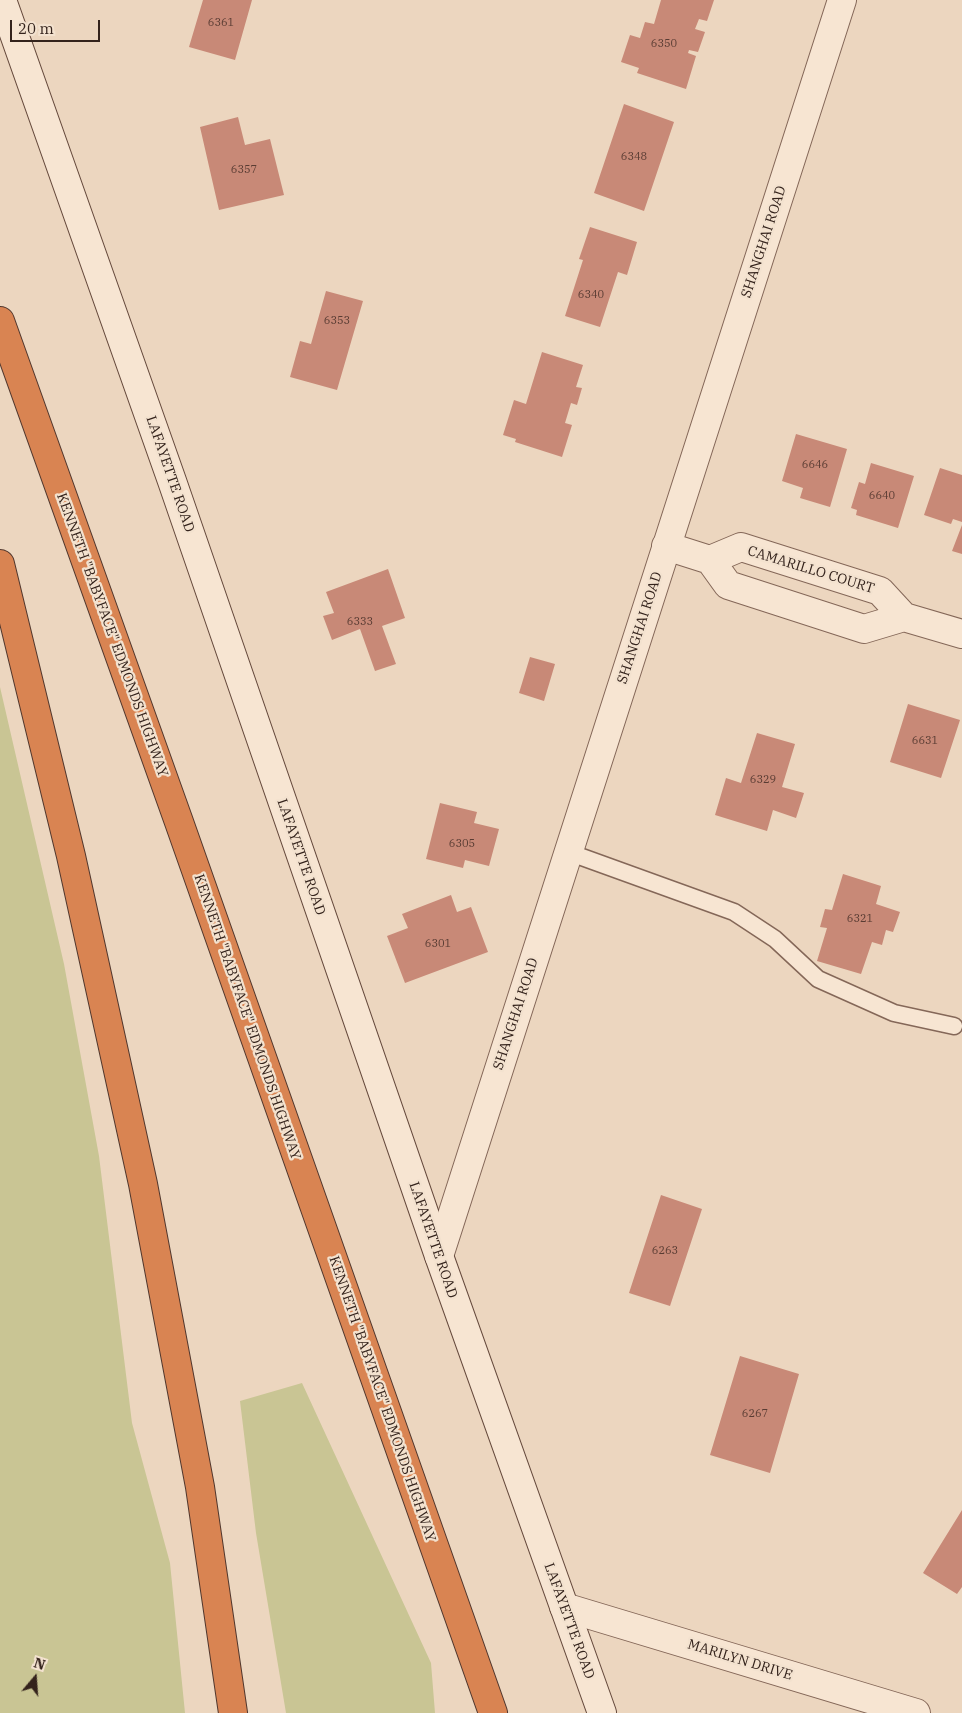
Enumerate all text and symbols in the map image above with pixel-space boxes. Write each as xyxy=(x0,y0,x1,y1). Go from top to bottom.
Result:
scale bar xyxy=(12,10,102,42)
house number: 6361 xyxy=(208,16,234,30)
text: 20 m xyxy=(18,19,54,38)
house number: 6350 xyxy=(651,37,677,51)
house number: 6348 xyxy=(621,150,647,164)
house number: 6357 xyxy=(231,163,257,177)
street label: SHANGHAI ROAD xyxy=(738,184,790,300)
house number: 6340 xyxy=(578,288,604,302)
house number: 6353 xyxy=(324,314,350,328)
street label: LAFAYETTE ROAD xyxy=(142,414,198,534)
house number: 6646 xyxy=(802,458,828,472)
house number: 6640 xyxy=(869,489,895,503)
street label: KENNETH "BABYFACE" EDMONDS HIGHWAY xyxy=(53,491,171,779)
street label: CAMARILLO COURT xyxy=(746,543,876,597)
street label: SHANGHAI ROAD xyxy=(614,570,666,686)
house number: 6333 xyxy=(347,615,373,629)
house number: 6631 xyxy=(912,734,938,748)
house number: 6329 xyxy=(750,773,776,787)
street label: LAFAYETTE ROAD xyxy=(273,797,329,917)
house number: 6305 xyxy=(449,837,475,851)
street label: KENNETH "BABYFACE" EDMONDS HIGHWAY xyxy=(190,872,304,1162)
house number: 6321 xyxy=(847,912,873,926)
house number: 6301 xyxy=(425,937,451,951)
street label: SHANGHAI ROAD xyxy=(490,956,542,1072)
street label: LAFAYETTE ROAD xyxy=(405,1180,461,1300)
house number: 6263 xyxy=(652,1244,678,1258)
street label: KENNETH "BABYFACE" EDMONDS HIGHWAY xyxy=(325,1254,439,1544)
house number: 6267 xyxy=(742,1407,768,1421)
street label: LAFAYETTE ROAD xyxy=(540,1561,598,1681)
street label: MARILYN DRIVE xyxy=(686,1636,794,1684)
north arrow xyxy=(10,1653,60,1703)
text: N xyxy=(32,1653,48,1674)

